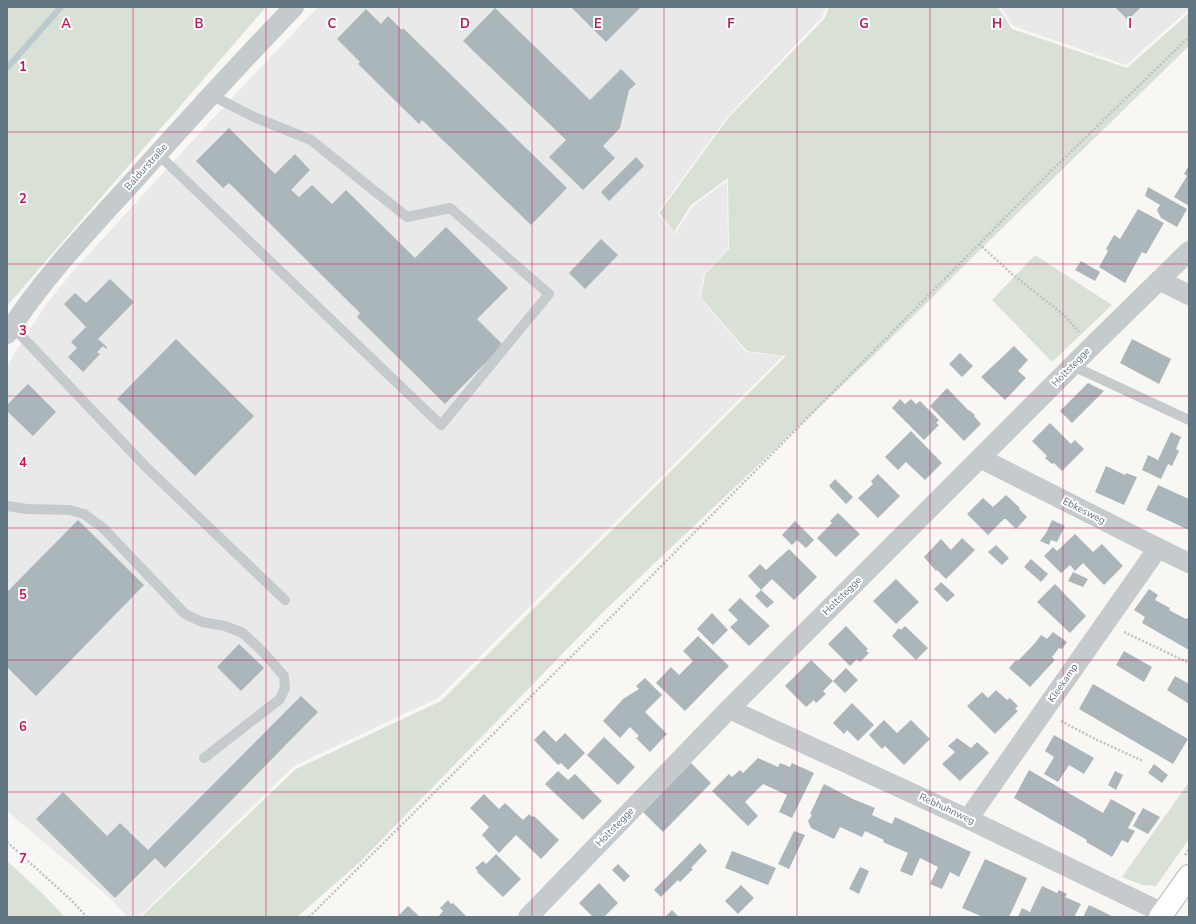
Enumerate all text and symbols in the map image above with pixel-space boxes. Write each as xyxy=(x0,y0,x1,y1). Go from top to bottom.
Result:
text: A xyxy=(61,15,71,33)
text: B xyxy=(195,15,204,33)
text: C xyxy=(328,15,337,33)
text: D xyxy=(460,15,470,33)
text: E xyxy=(594,15,602,33)
text: F xyxy=(727,15,735,33)
text: G xyxy=(859,15,869,33)
text: H xyxy=(992,15,1002,33)
text: I xyxy=(1128,15,1132,33)
text: 1 xyxy=(19,58,27,76)
street label: Baldurstraße xyxy=(121,141,171,193)
text: 2 xyxy=(19,190,27,208)
text: 3 xyxy=(19,322,27,340)
street label: Holtstegge xyxy=(1049,344,1093,390)
text: 4 xyxy=(19,454,27,472)
street label: Ebkesweg xyxy=(1060,494,1108,528)
street label: Holtstegge xyxy=(819,573,865,619)
text: 5 xyxy=(19,586,27,604)
street label: Kleekamp xyxy=(1045,661,1082,705)
text: 6 xyxy=(19,718,27,736)
street label: Rebhuhnweg xyxy=(917,790,977,828)
street label: Holtstegge xyxy=(593,804,637,850)
text: 7 xyxy=(19,850,27,868)

